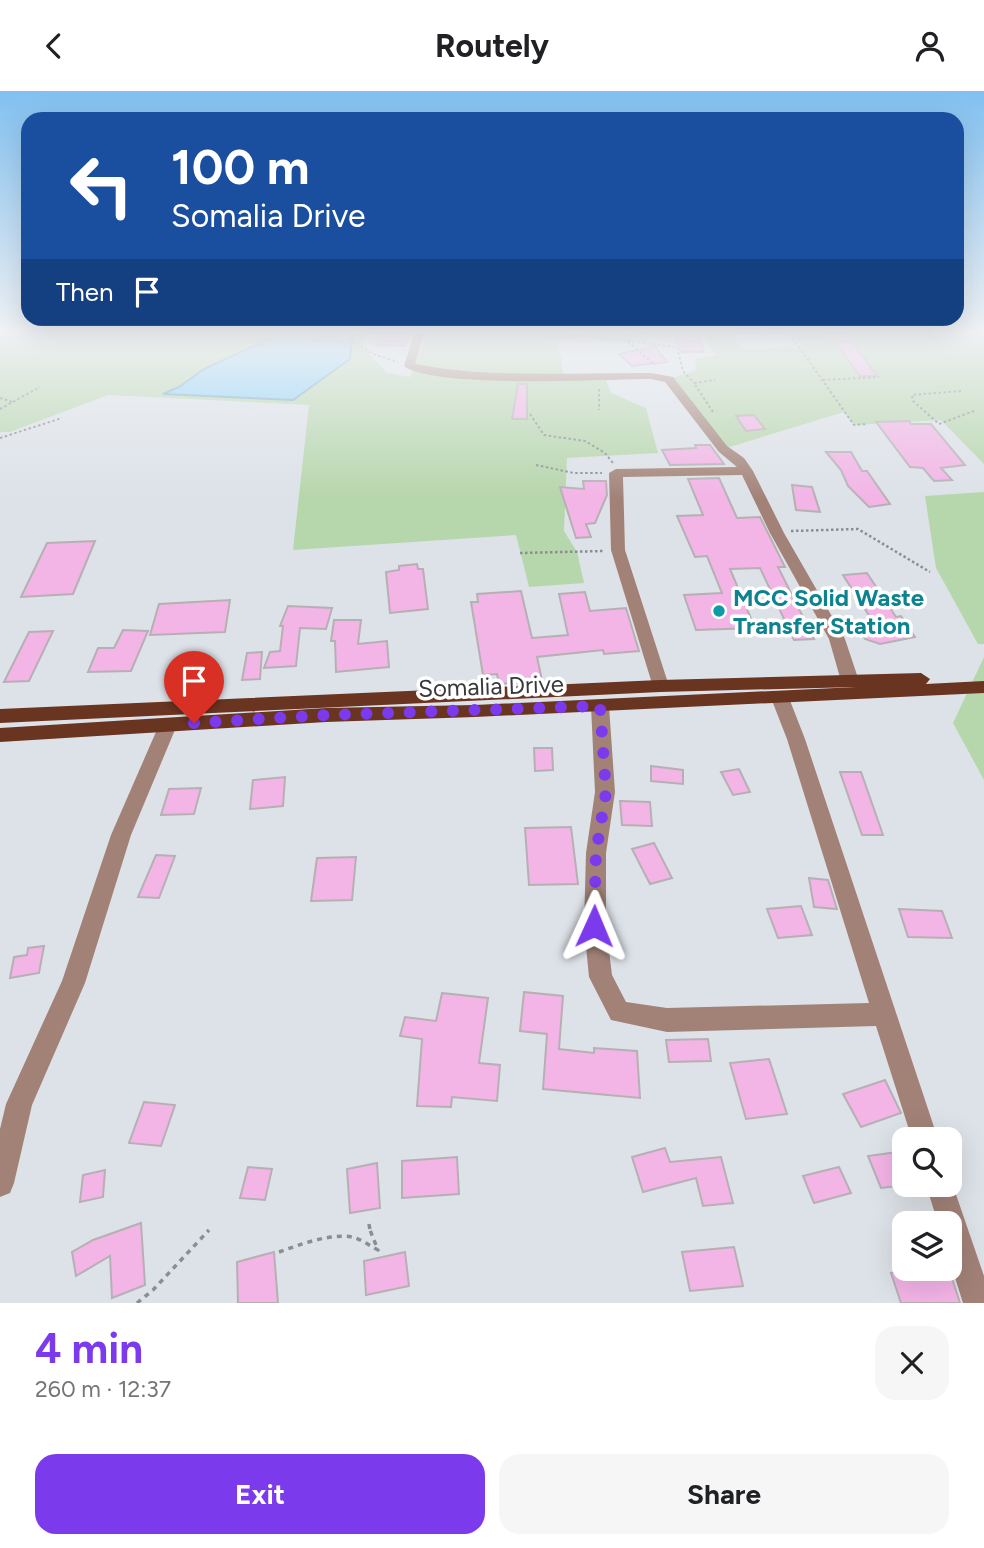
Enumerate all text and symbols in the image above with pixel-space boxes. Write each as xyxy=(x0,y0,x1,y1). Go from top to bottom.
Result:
icon: back xyxy=(35,27,73,65)
text: Routely xyxy=(435,27,549,65)
icon: person xyxy=(911,27,949,65)
text: 100 m xyxy=(171,137,310,196)
icon: left xyxy=(56,140,147,231)
text: Somalia Drive xyxy=(171,197,365,235)
icon: arrive xyxy=(128,273,166,311)
text: Then xyxy=(56,276,114,308)
place label: MCC Solid Waste Transfer Station xyxy=(733,583,924,640)
marker: MCC Solid Waste Transfer Station xyxy=(711,603,727,619)
pin xyxy=(164,651,224,723)
icon: arrive xyxy=(175,662,213,700)
street label: Somalia Drive xyxy=(418,669,564,703)
position arrow xyxy=(557,889,631,963)
map controls xyxy=(892,1127,962,1281)
button: search xyxy=(892,1127,962,1197)
button: layers xyxy=(892,1211,962,1281)
text: 4 min xyxy=(35,1323,143,1374)
button: close xyxy=(875,1326,949,1400)
text: 260 m · 12:37 xyxy=(35,1375,171,1403)
button: Exit xyxy=(35,1454,485,1534)
button: Share xyxy=(499,1454,949,1534)

